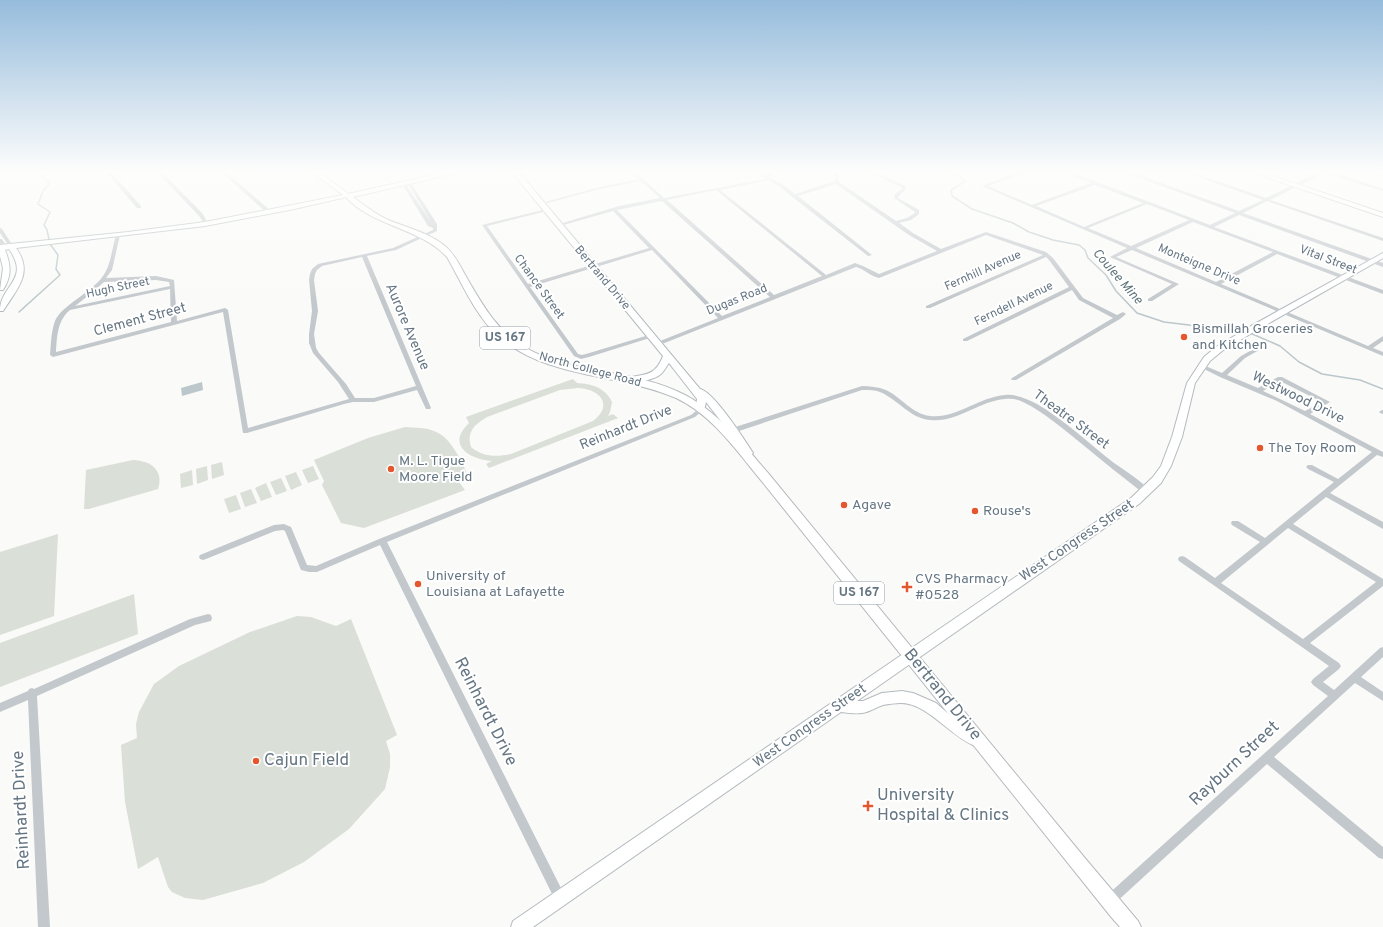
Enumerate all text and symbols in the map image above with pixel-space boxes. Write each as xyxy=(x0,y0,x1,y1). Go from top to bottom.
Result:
street label: Monteigne Drive xyxy=(1155,240,1243,290)
street label: Bertrand Drive xyxy=(570,242,634,314)
street label: Vital Street xyxy=(1297,242,1359,278)
water label: Coulee Mine xyxy=(1088,246,1146,308)
street label: Fernhill Avenue xyxy=(942,247,1024,295)
street label: Chance Street xyxy=(510,251,568,323)
street label: Hugh Street xyxy=(85,273,151,303)
street label: Ferndell Avenue xyxy=(972,278,1056,330)
street label: Aurore Avenue xyxy=(381,281,433,373)
street label: Dugas Road xyxy=(704,281,770,319)
street label: Clement Street xyxy=(92,300,188,340)
place label: Bismillah Groceries and Kitchen xyxy=(1192,321,1313,354)
road number: US 167 xyxy=(480,327,530,349)
marker: Bismillah Groceries and Kitchen xyxy=(1179,332,1189,342)
street label: North College Road xyxy=(537,349,643,391)
street label: Westwood Drive xyxy=(1249,368,1347,428)
street label: Theatre Street xyxy=(1030,387,1112,453)
street label: Reinhardt Drive xyxy=(577,402,675,454)
place label: The Toy Room xyxy=(1268,440,1356,457)
marker: The Toy Room xyxy=(1255,443,1265,453)
place label: M. L. Tigue Moore Field xyxy=(399,453,472,486)
marker: M. L. Tigue Moore Field xyxy=(386,464,396,474)
street label: West Congress Street xyxy=(1017,496,1137,586)
place label: Agave xyxy=(852,497,891,514)
marker: Agave xyxy=(839,500,849,510)
place label: Rouse's xyxy=(983,503,1031,520)
marker: Rouse's xyxy=(970,506,980,516)
place label: University of Louisiana at Lafayette xyxy=(426,568,565,601)
place label: CVS Pharmacy #0528 xyxy=(915,571,1008,604)
marker: University of Louisiana at Lafayette xyxy=(413,579,423,589)
road number: US 167 xyxy=(834,582,884,604)
marker: CVS Pharmacy #0528 xyxy=(902,582,912,592)
street label: Bertrand Drive xyxy=(898,644,986,746)
street label: Reinhardt Drive xyxy=(448,654,522,770)
street label: West Congress Street xyxy=(750,681,870,771)
street label: Rayburn Street xyxy=(1185,717,1285,811)
street label: Reinhardt Drive xyxy=(8,750,36,870)
place label: Cajun Field xyxy=(264,750,349,772)
marker: Cajun Field xyxy=(251,756,261,766)
place label: University Hospital & Clinics xyxy=(877,785,1009,827)
marker: University Hospital & Clinics xyxy=(862,800,874,812)

